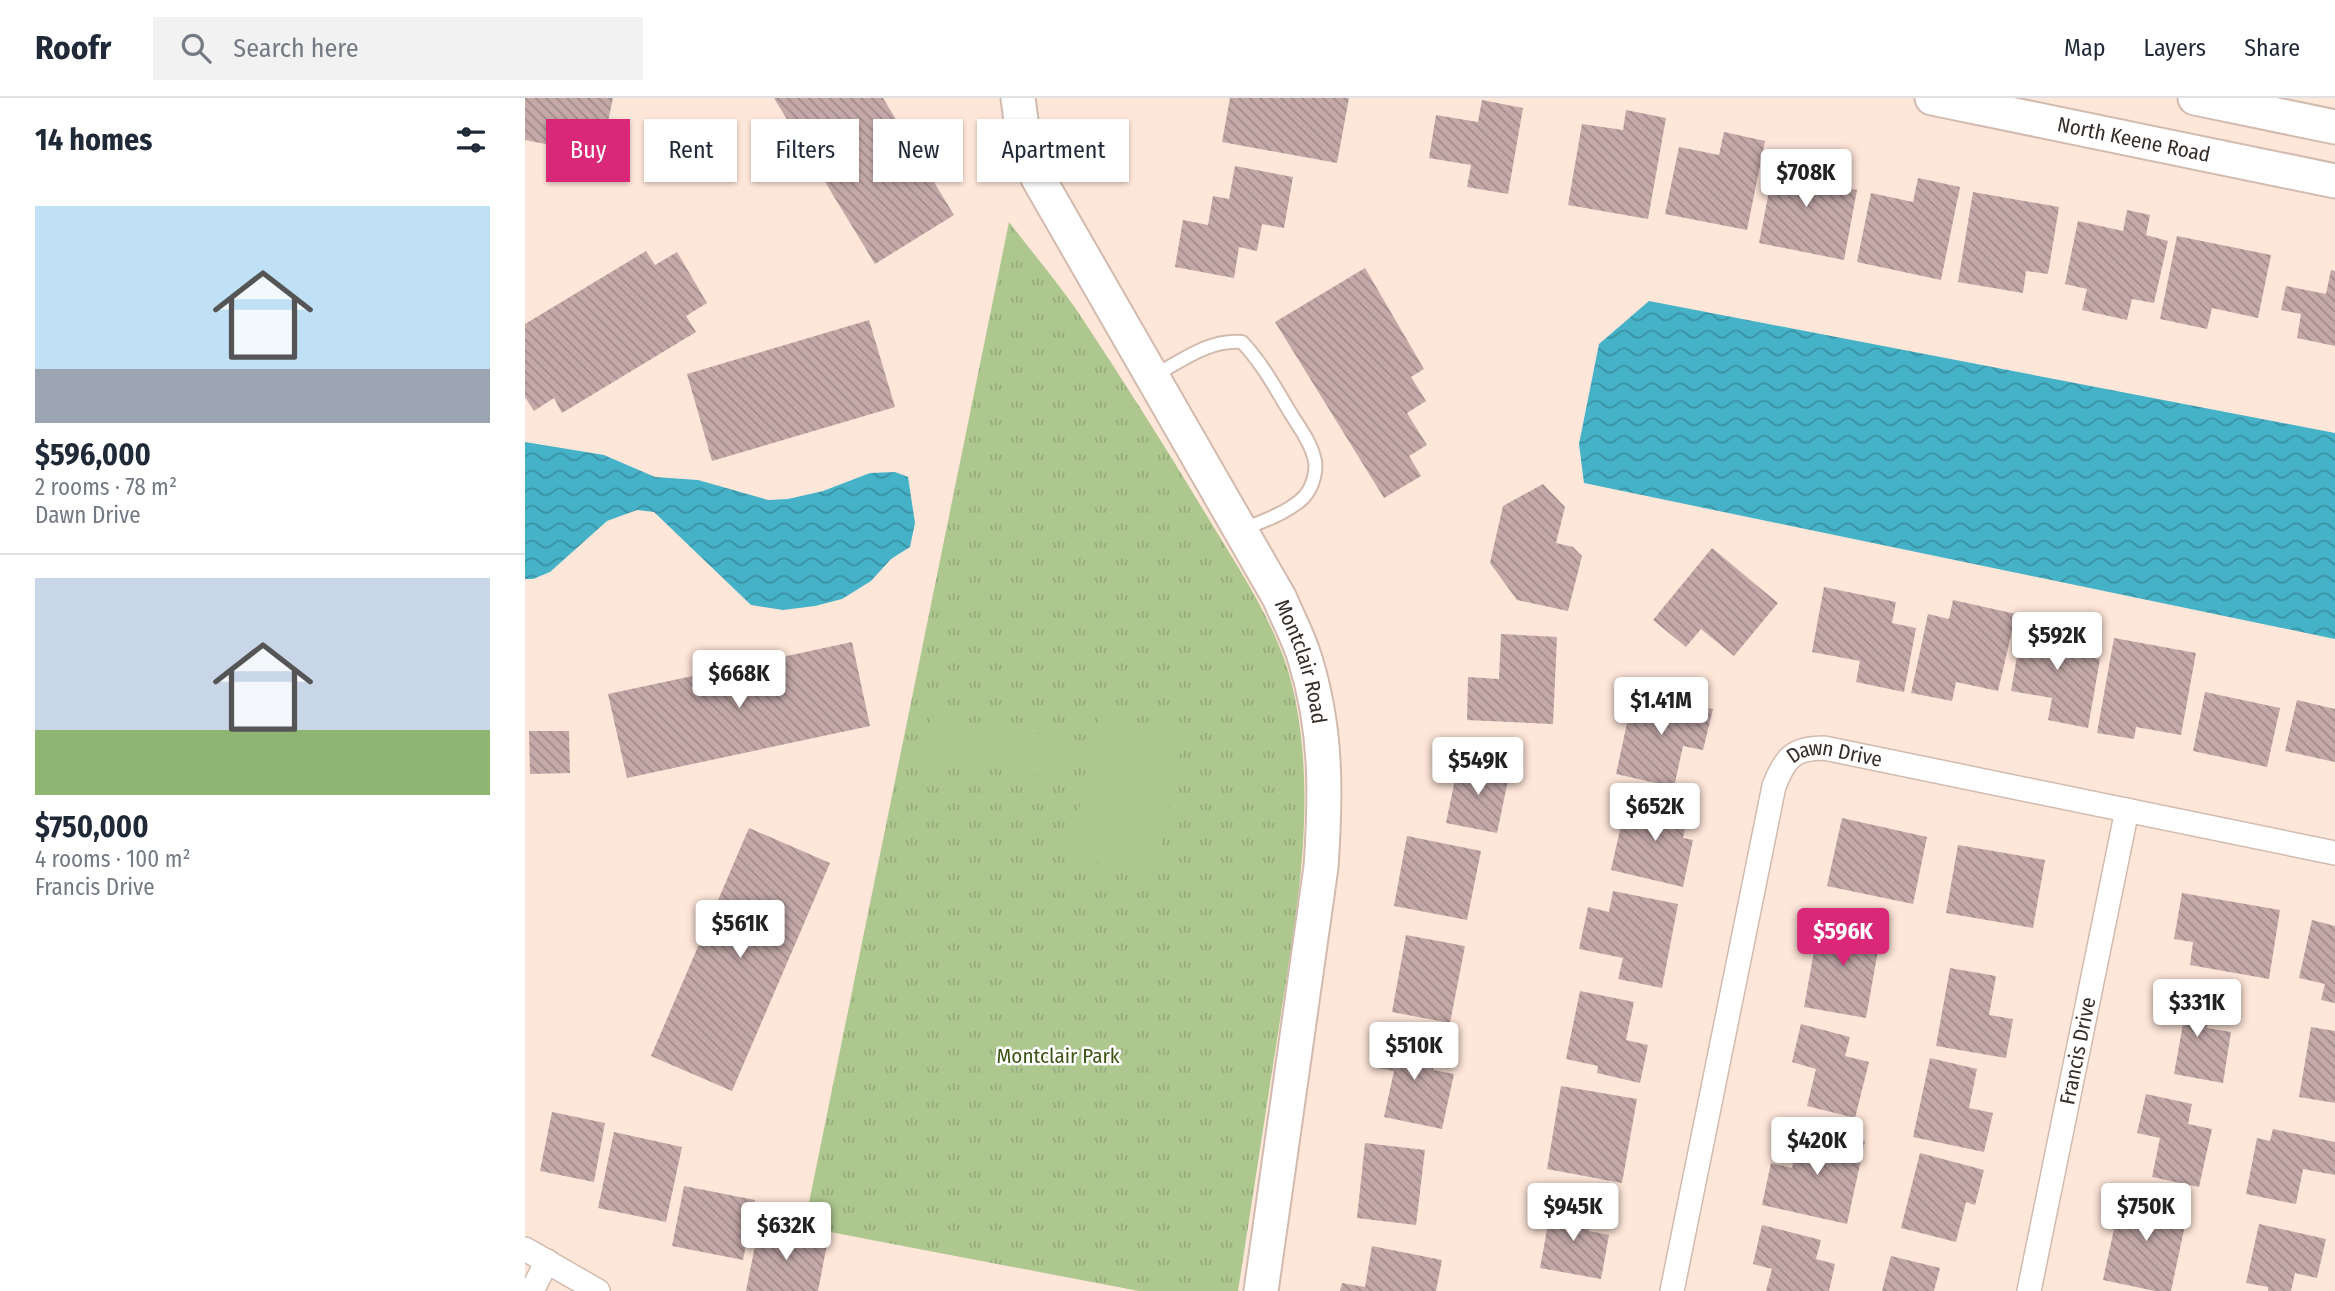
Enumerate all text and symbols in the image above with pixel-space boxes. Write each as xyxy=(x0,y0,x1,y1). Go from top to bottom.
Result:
search box xyxy=(153,17,643,80)
text: Roofr xyxy=(35,28,111,68)
icon: search xyxy=(177,29,215,67)
text: Search here xyxy=(233,33,359,64)
text: Map xyxy=(2064,34,2106,62)
text: Layers xyxy=(2144,34,2206,62)
text: Share xyxy=(2244,34,2300,62)
street label: North Keene Road xyxy=(2055,111,2213,168)
chip: Buy xyxy=(546,119,630,182)
chip: Rent xyxy=(644,119,737,182)
chip: Filters xyxy=(751,119,859,182)
chip: New xyxy=(873,119,963,182)
chip: Apartment xyxy=(977,119,1129,182)
icon: filters xyxy=(452,121,490,159)
text: 14 homes xyxy=(35,122,152,158)
pin: $708K xyxy=(1757,150,1855,209)
text: $708K xyxy=(1777,158,1835,186)
icon: home xyxy=(200,252,326,378)
text: $596,000 xyxy=(35,437,151,473)
text: 2 rooms · 78 m² xyxy=(35,473,177,501)
text: Dawn Drive xyxy=(35,501,141,529)
street label: Montclair Road xyxy=(1269,595,1332,726)
pin: $592K xyxy=(2008,612,2106,672)
text: $592K xyxy=(2028,621,2086,649)
icon: home xyxy=(200,624,326,750)
pin: $668K xyxy=(690,650,788,710)
text: $668K xyxy=(708,659,770,687)
pin: $1.41M xyxy=(1604,678,1718,737)
text: $1.41M xyxy=(1630,686,1692,714)
street label: Dawn Drive xyxy=(1782,735,1885,773)
pin: $549K xyxy=(1429,738,1527,797)
text: $549K xyxy=(1448,746,1508,774)
pin: $652K xyxy=(1606,784,1704,843)
text: $652K xyxy=(1626,792,1684,820)
text: $750,000 xyxy=(35,809,149,845)
text: 4 rooms · 100 m² xyxy=(35,845,191,873)
text: Francis Drive xyxy=(35,873,155,901)
pin: $561K xyxy=(691,900,789,960)
pin: $596K xyxy=(1794,908,1892,968)
text: $561K xyxy=(712,909,768,937)
text: $596K xyxy=(1813,917,1873,945)
pin: $331K xyxy=(2148,979,2246,1039)
text: $331K xyxy=(2169,988,2225,1016)
street label: Francis Drive xyxy=(2054,995,2102,1107)
pin: $510K xyxy=(1365,1023,1463,1082)
text: $510K xyxy=(1385,1031,1443,1059)
park label: Montclair Park xyxy=(996,1043,1120,1069)
pin: $420K xyxy=(1768,1118,1866,1177)
text: $420K xyxy=(1787,1126,1847,1154)
pin: $945K xyxy=(1524,1184,1622,1243)
pin: $750K xyxy=(2097,1184,2195,1243)
text: $945K xyxy=(1543,1192,1603,1220)
text: $750K xyxy=(2117,1192,2175,1220)
pin: $632K xyxy=(737,1202,835,1262)
text: $632K xyxy=(757,1211,815,1239)

